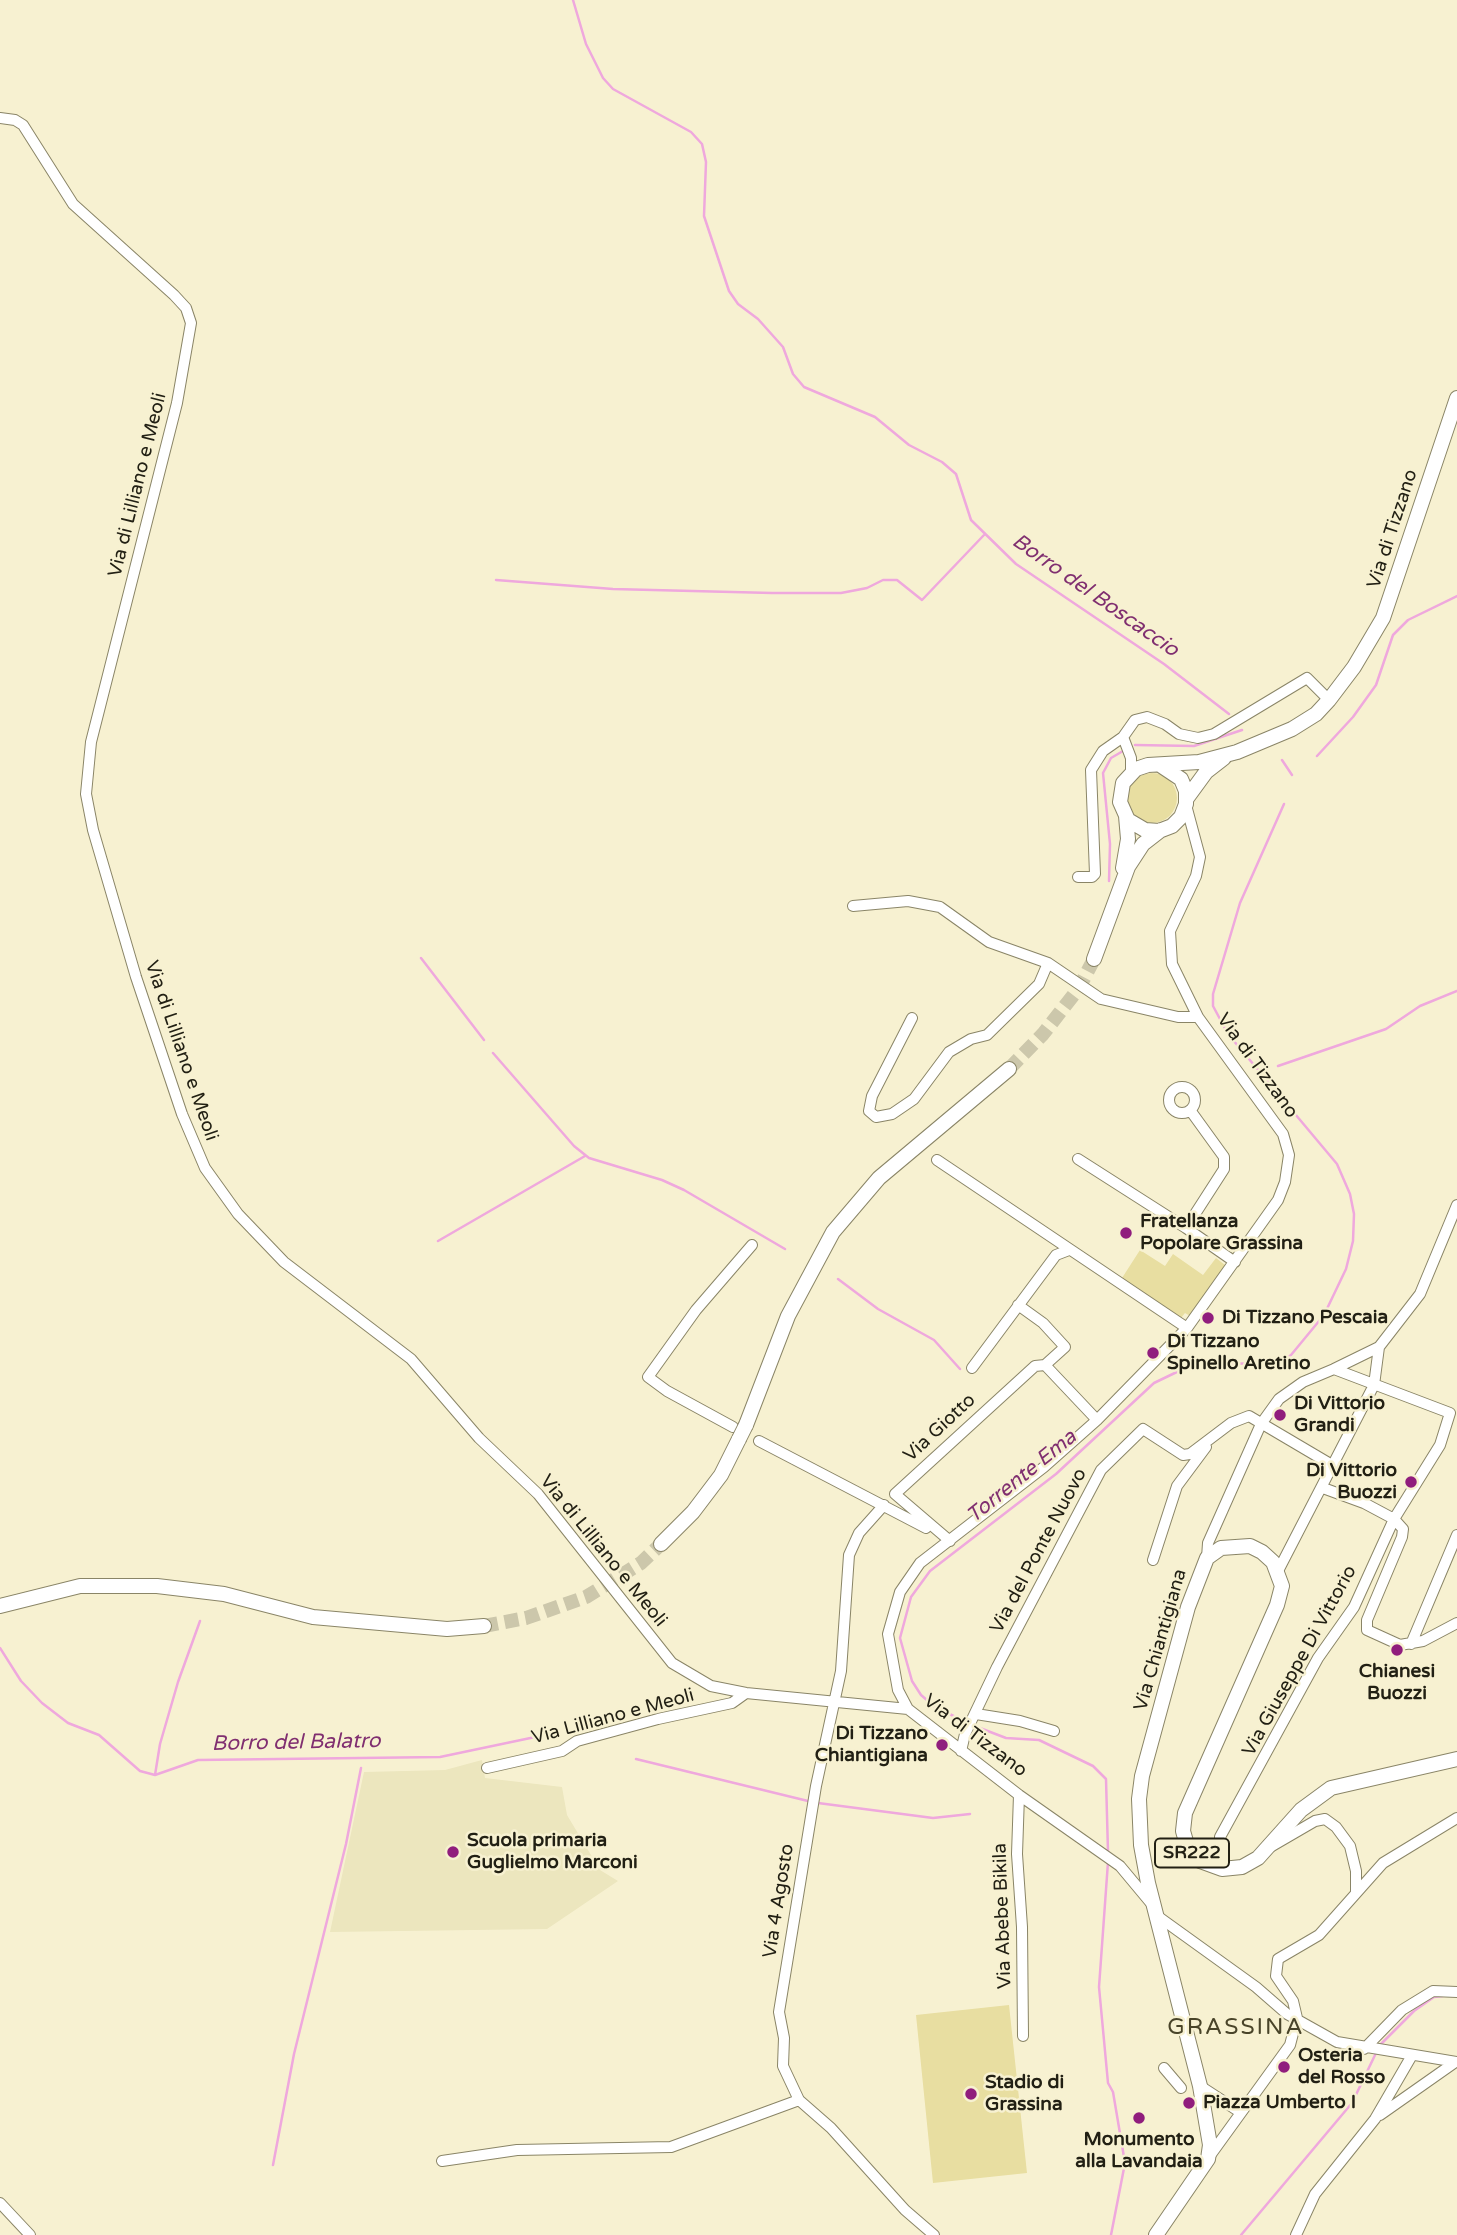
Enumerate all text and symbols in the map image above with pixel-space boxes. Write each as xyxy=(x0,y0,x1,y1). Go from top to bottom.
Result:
street label: Via di Lilliano e Meoli xyxy=(104,390,172,580)
street label: Via di Tizzano xyxy=(1363,467,1423,591)
water label: Borro del Boscaccio xyxy=(1007,529,1183,663)
street label: Via di Lilliano e Meoli xyxy=(139,958,223,1144)
street label: Via di Tizzano xyxy=(1211,1009,1303,1123)
place label: Fratellanza Popolare Grassina xyxy=(1140,1211,1303,1255)
marker: Fratellanza Popolare Grassina xyxy=(1118,1225,1134,1241)
place label: Di Tizzano Pescaia xyxy=(1222,1307,1388,1329)
marker: Di Tizzano Pescaia xyxy=(1200,1310,1216,1326)
place label: Di Tizzano Spinello Aretino xyxy=(1167,1331,1310,1375)
marker: Di Tizzano Spinello Aretino xyxy=(1145,1345,1161,1361)
street label: Via Giotto xyxy=(899,1389,981,1467)
place label: Di Vittorio Grandi xyxy=(1294,1393,1385,1437)
marker: Di Vittorio Grandi xyxy=(1272,1407,1288,1423)
water label: Torrente Ema xyxy=(962,1425,1082,1529)
place label: Di Vittorio Buozzi xyxy=(1306,1460,1397,1504)
street label: Via del Ponte Nuovo xyxy=(986,1465,1092,1637)
street label: Via di Lilliano e Meoli xyxy=(535,1470,671,1632)
marker: Di Vittorio Buozzi xyxy=(1403,1474,1419,1490)
street label: Via Giuseppe Di Vittorio xyxy=(1238,1562,1362,1760)
street label: Via Chiantigiana xyxy=(1130,1566,1192,1714)
marker: Chianesi Buozzi xyxy=(1389,1642,1405,1658)
place label: Chianesi Buozzi xyxy=(1359,1661,1435,1705)
street label: Via Lilliano e Meoli xyxy=(529,1684,697,1750)
street label: Via di Tizzano xyxy=(919,1690,1031,1782)
place label: Di Tizzano Chiantigiana xyxy=(815,1723,928,1767)
water label: Borro del Balatro xyxy=(211,1729,381,1757)
marker: Di Tizzano Chiantigiana xyxy=(934,1737,950,1753)
place label: Scuola primaria Guglielmo Marconi xyxy=(467,1830,638,1874)
road number: SR222 xyxy=(1155,1839,1229,1868)
street label: Via 4 Agosto xyxy=(759,1842,799,1960)
street label: Via Abebe Bikila xyxy=(989,1843,1017,1989)
marker: Scuola primaria Guglielmo Marconi xyxy=(445,1844,461,1860)
district label: GRASSINA xyxy=(1168,2014,1304,2042)
place label: Osteria del Rosso xyxy=(1298,2045,1385,2089)
marker: Osteria del Rosso xyxy=(1276,2059,1292,2075)
place label: Stadio di Grassina xyxy=(985,2072,1064,2116)
marker: Stadio di Grassina xyxy=(963,2086,979,2102)
place label: Piazza Umberto I xyxy=(1203,2092,1356,2114)
marker: Piazza Umberto I xyxy=(1181,2095,1197,2111)
marker: Monumento alla Lavandaia xyxy=(1131,2110,1147,2126)
place label: Monumento alla Lavandaia xyxy=(1075,2129,1203,2173)

